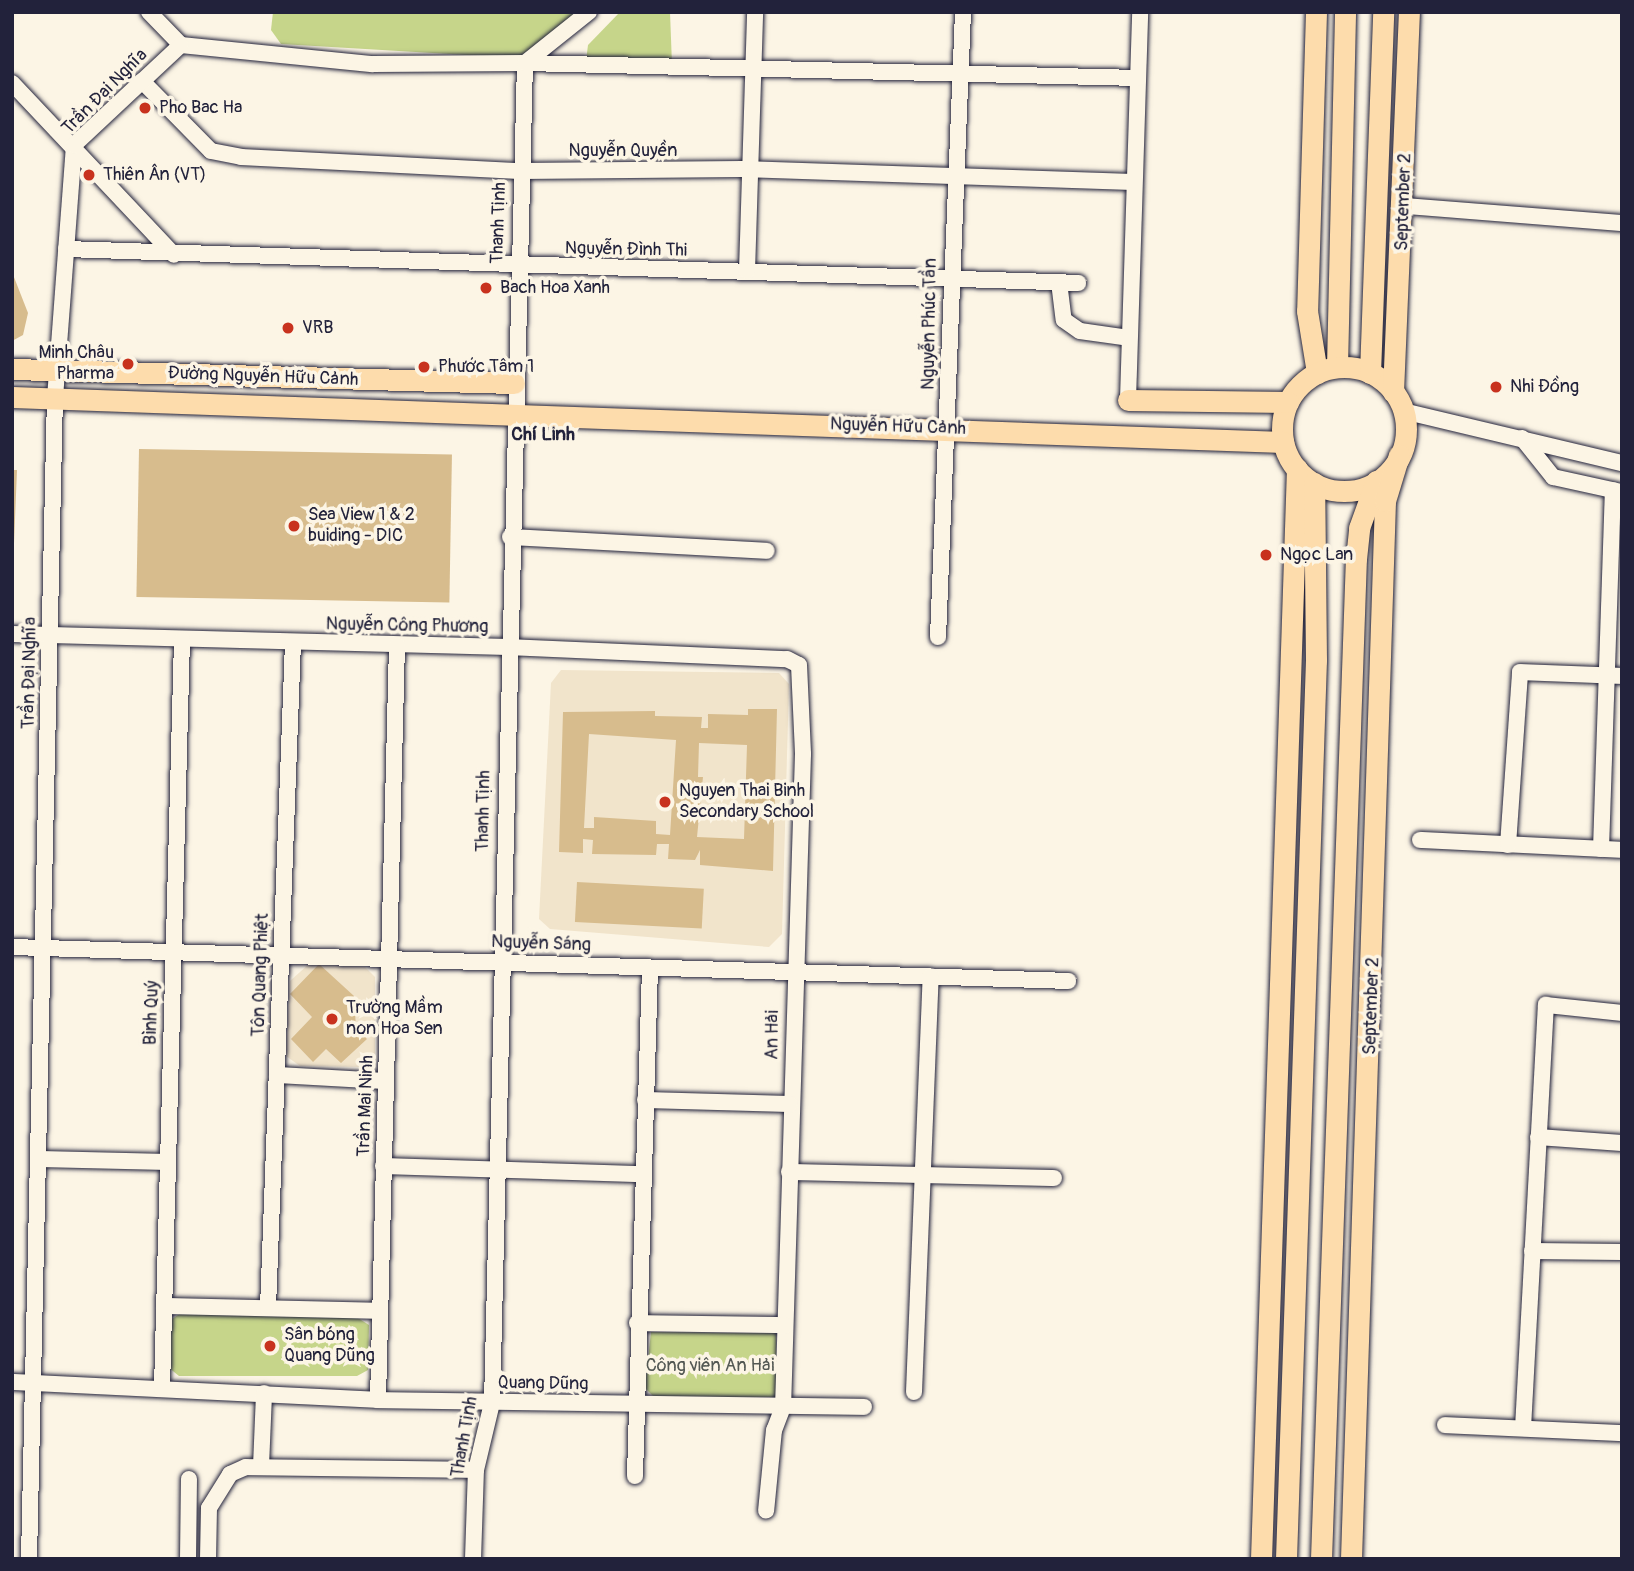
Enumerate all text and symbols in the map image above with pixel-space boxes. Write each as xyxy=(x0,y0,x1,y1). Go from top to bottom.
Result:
street label: Trần Đại Nghĩa xyxy=(58,45,152,139)
place label: Pho Bac Ha xyxy=(159,97,242,119)
marker: Pho Bac Ha xyxy=(137,100,153,116)
street label: Nguyễn Quyền xyxy=(568,140,678,162)
street label: September 2 xyxy=(1391,153,1417,251)
place label: Thiên Ân (VT) xyxy=(103,164,206,186)
marker: Thiên Ân (VT) xyxy=(81,167,97,183)
street label: Thanh Tịnh xyxy=(487,182,511,264)
street label: Nguyễn Đình Thi xyxy=(565,238,687,262)
street label: Nguyễn Phúc Tần xyxy=(918,258,942,390)
place label: Bach Hoa Xanh xyxy=(500,277,610,299)
marker: Bach Hoa Xanh xyxy=(478,280,494,296)
place label: VRB xyxy=(302,317,333,339)
marker: VRB xyxy=(280,320,296,336)
place label: Minh Châu Pharma xyxy=(38,343,114,386)
marker: Minh Châu Pharma xyxy=(120,356,136,372)
place label: Phước Tâm 1 xyxy=(438,356,534,378)
marker: Phước Tâm 1 xyxy=(416,359,432,375)
street label: Đường Nguyễn Hữu Cảnh xyxy=(167,363,359,391)
place label: Nhi Đồng xyxy=(1510,376,1579,398)
marker: Nhi Đồng xyxy=(1488,379,1504,395)
street label: Nguyễn Hữu Cảnh xyxy=(830,414,966,440)
district label: Chí Linh xyxy=(511,424,575,446)
place label: Sea View 1 & 2 buiding - DIC xyxy=(308,505,415,548)
marker: Sea View 1 & 2 buiding - DIC xyxy=(286,518,302,534)
place label: Ngọc Lan xyxy=(1280,544,1353,566)
marker: Ngọc Lan xyxy=(1258,547,1274,563)
street label: Nguyễn Công Phương xyxy=(326,614,488,638)
street label: Trần Đại Nghĩa xyxy=(18,617,42,729)
street label: Thanh Tịnh xyxy=(472,770,496,852)
place label: Nguyen Thai Binh Secondary School xyxy=(679,781,814,824)
marker: Nguyen Thai Binh Secondary School xyxy=(657,794,673,810)
street label: Tôn Quang Phiệt xyxy=(248,913,274,1037)
street label: Nguyễn Sáng xyxy=(491,931,591,957)
street label: September 2 xyxy=(1359,957,1385,1055)
street label: Bình Quý xyxy=(140,980,164,1046)
place label: Trường Mầm non Hoa Sen xyxy=(346,998,443,1040)
street label: An Hải xyxy=(762,1010,784,1060)
marker: Trường Mầm non Hoa Sen xyxy=(324,1011,340,1027)
street label: Trần Mai Ninh xyxy=(353,1055,379,1157)
place label: Sân bóng Quang Dũng xyxy=(284,1325,375,1368)
marker: Sân bóng Quang Dũng xyxy=(262,1338,278,1354)
park label: Công viên An Hải xyxy=(646,1355,774,1377)
street label: Quang Dũng xyxy=(497,1372,589,1396)
street label: Thanh Tịnh xyxy=(447,1395,483,1479)

